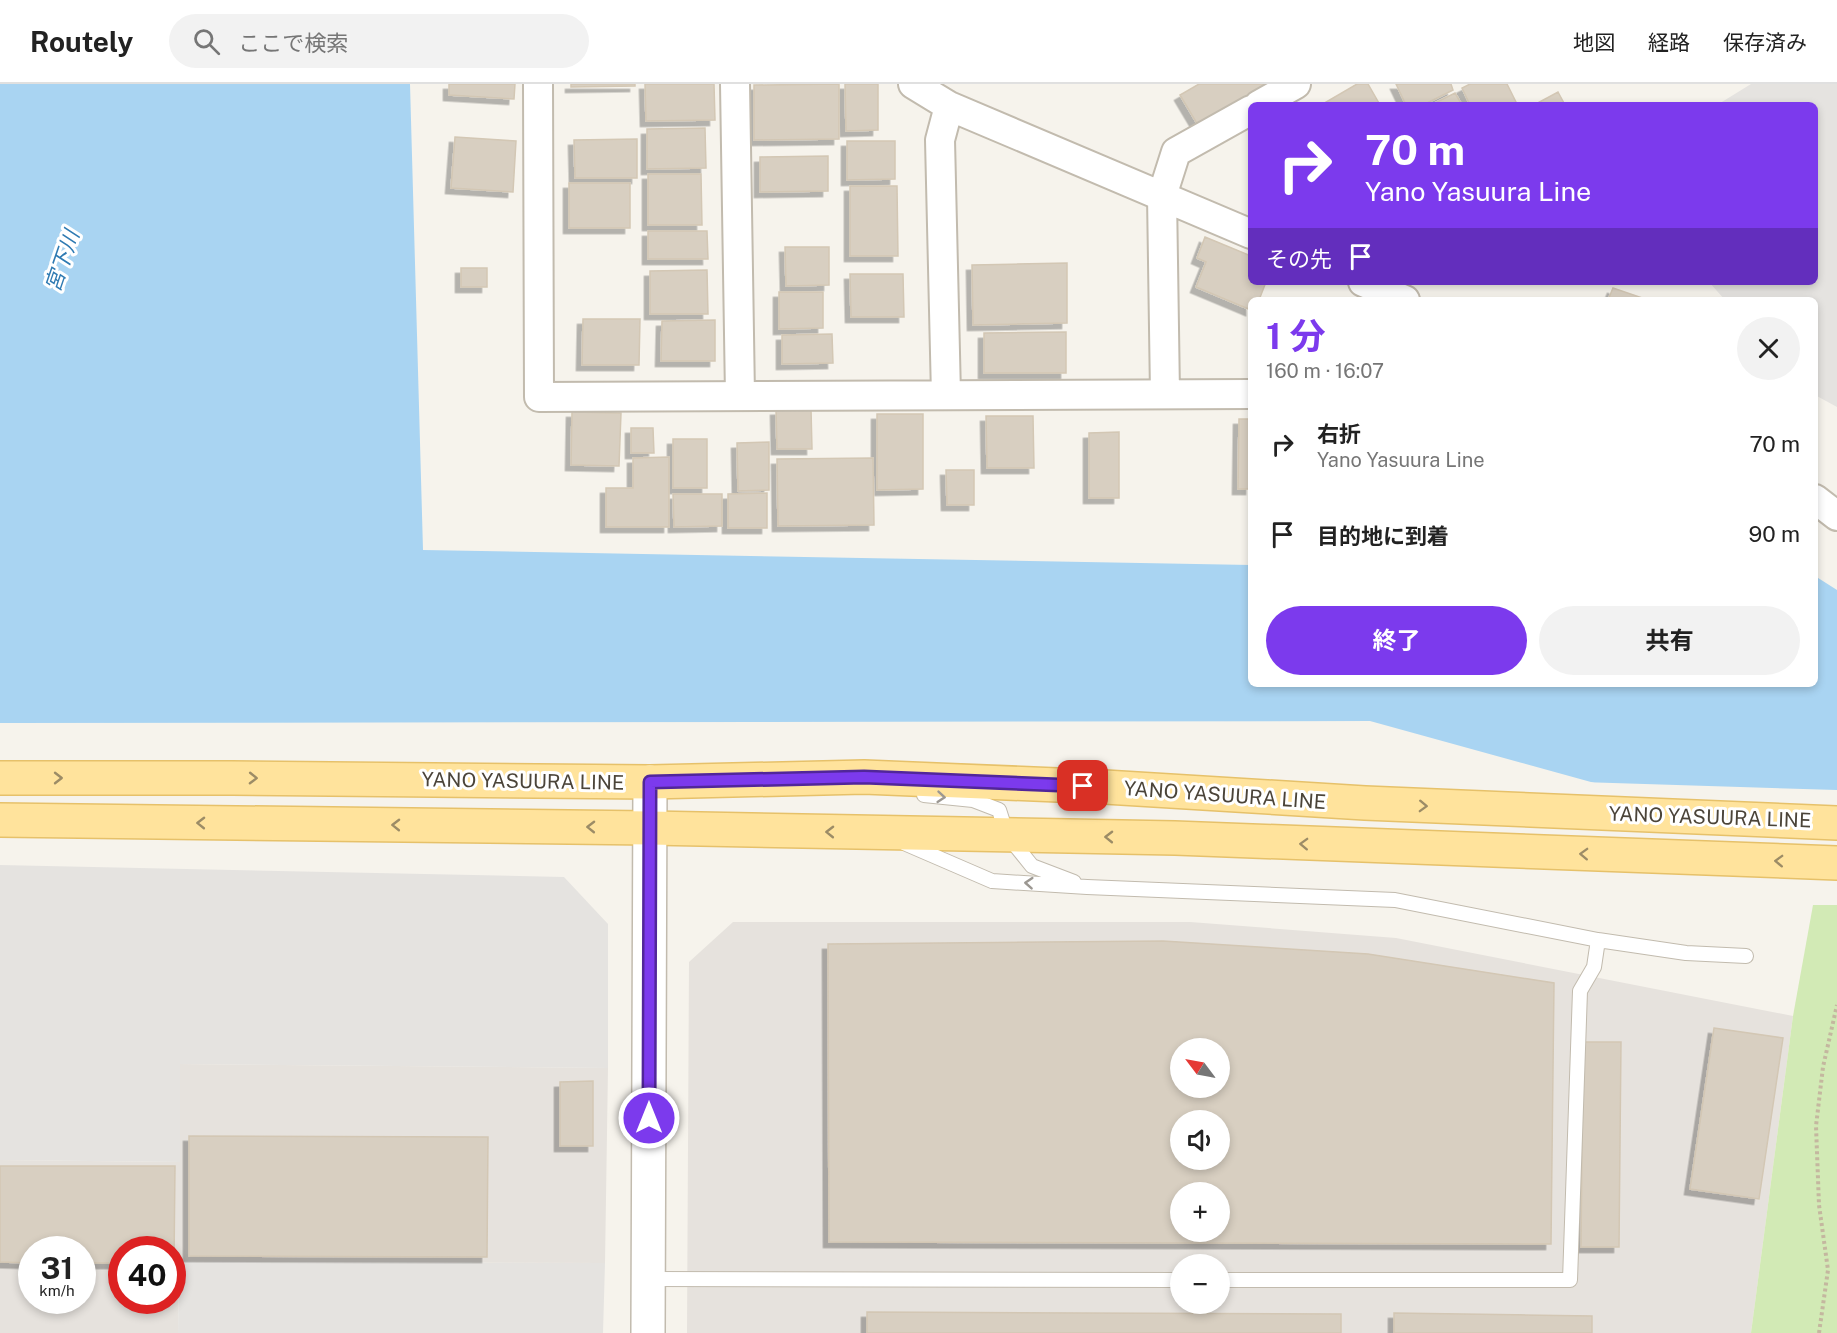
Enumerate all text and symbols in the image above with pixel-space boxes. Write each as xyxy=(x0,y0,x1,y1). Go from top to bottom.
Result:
search box xyxy=(169,14,589,68)
text: Routely xyxy=(30,25,133,58)
icon: search xyxy=(190,25,223,58)
text: ここで検索 xyxy=(238,30,348,56)
text: 地図 xyxy=(1573,30,1615,55)
text: 経路 xyxy=(1648,30,1690,55)
text: 保存済み xyxy=(1723,30,1807,55)
text: 70 m xyxy=(1365,125,1465,174)
icon: right xyxy=(1266,126,1344,204)
text: Yano Yasuura Line xyxy=(1365,175,1591,207)
water label: 宮下川 xyxy=(40,225,85,295)
icon: arrive xyxy=(1344,240,1377,273)
text: その先 xyxy=(1266,246,1332,272)
text: 1 分 xyxy=(1266,315,1326,357)
button: close xyxy=(1737,317,1800,380)
text: 160 m · 16:07 xyxy=(1266,359,1384,383)
text: 右折 xyxy=(1317,421,1361,447)
icon: right xyxy=(1266,428,1299,461)
text: 70 m xyxy=(1749,431,1800,457)
text: Yano Yasuura Line xyxy=(1317,448,1485,472)
icon: arrive xyxy=(1266,518,1299,551)
text: 90 m xyxy=(1749,521,1800,547)
text: 目的地に到着 xyxy=(1317,523,1449,549)
button: 終了 xyxy=(1266,606,1527,675)
button: 共有 xyxy=(1539,606,1800,675)
pin xyxy=(1057,760,1108,811)
street label: YANO YASUURA LINE xyxy=(421,767,625,795)
icon: arrive xyxy=(1066,769,1099,802)
one-way arrow xyxy=(54,772,63,784)
one-way arrow xyxy=(249,772,258,784)
street label: YANO YASUURA LINE xyxy=(1123,776,1327,814)
one-way arrow xyxy=(936,790,945,803)
one-way arrow xyxy=(1419,799,1428,812)
street label: YANO YASUURA LINE xyxy=(1608,801,1812,833)
one-way arrow xyxy=(197,817,206,829)
one-way arrow xyxy=(392,819,401,831)
one-way arrow xyxy=(587,821,596,834)
one-way arrow xyxy=(825,825,834,838)
one-way arrow xyxy=(1104,831,1113,843)
one-way arrow xyxy=(1299,837,1308,850)
one-way arrow xyxy=(1579,848,1588,860)
one-way arrow xyxy=(1774,855,1783,868)
one-way arrow xyxy=(1024,877,1033,890)
north arrow xyxy=(1170,1038,1230,1098)
map controls xyxy=(1170,1038,1230,1314)
position arrow xyxy=(617,1086,681,1150)
button: sound xyxy=(1170,1110,1230,1170)
button: + xyxy=(1170,1182,1230,1242)
speed limit sign: 40 xyxy=(108,1236,186,1314)
text: 31 xyxy=(41,1250,73,1286)
button: − xyxy=(1170,1254,1230,1314)
text: km/h xyxy=(39,1282,75,1299)

